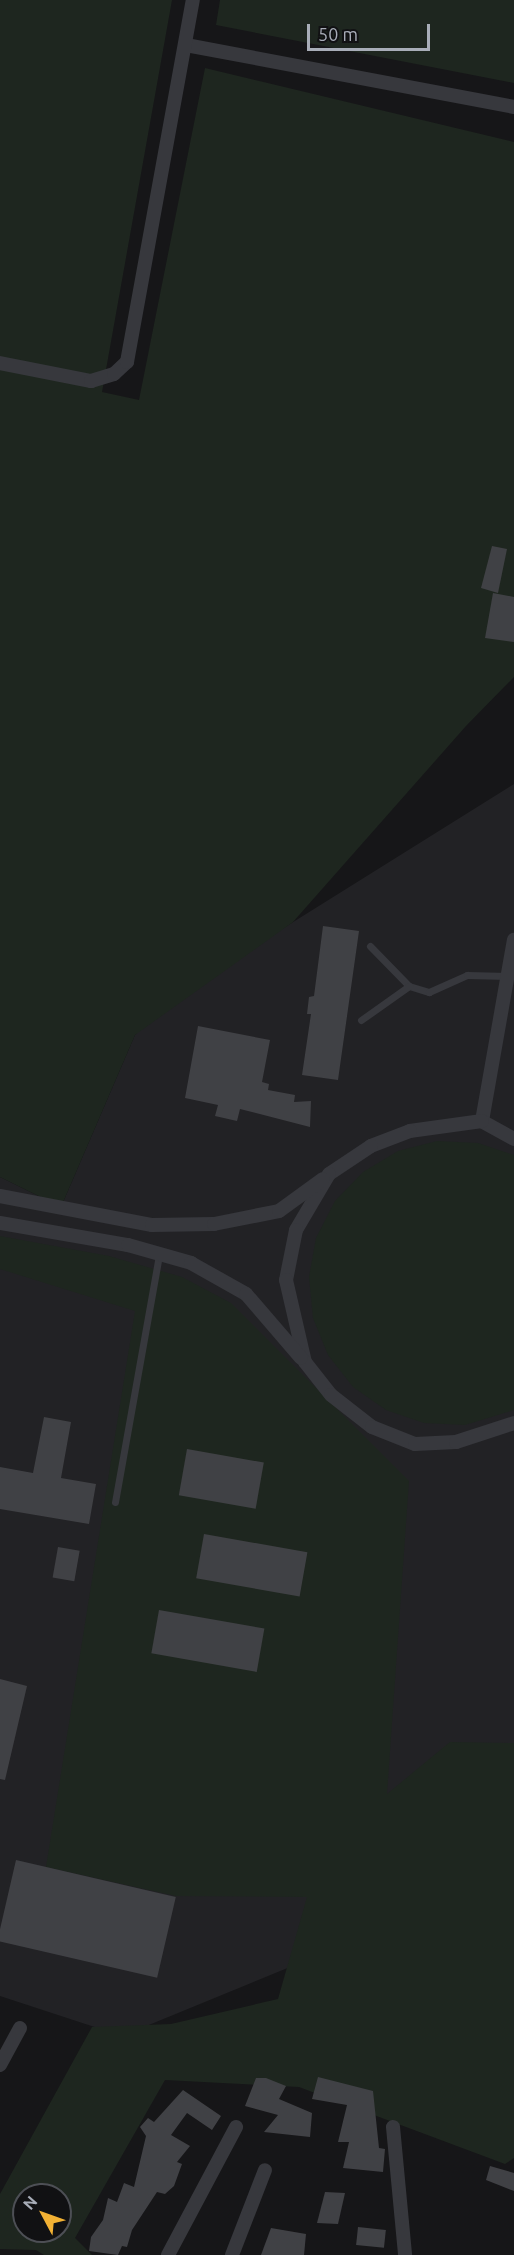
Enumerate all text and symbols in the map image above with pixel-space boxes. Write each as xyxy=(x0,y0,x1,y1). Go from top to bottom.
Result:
scale bar xyxy=(310,12,433,50)
text: 50 m xyxy=(318,24,358,44)
north arrow xyxy=(12,2183,72,2243)
text: N xyxy=(19,2192,41,2213)

